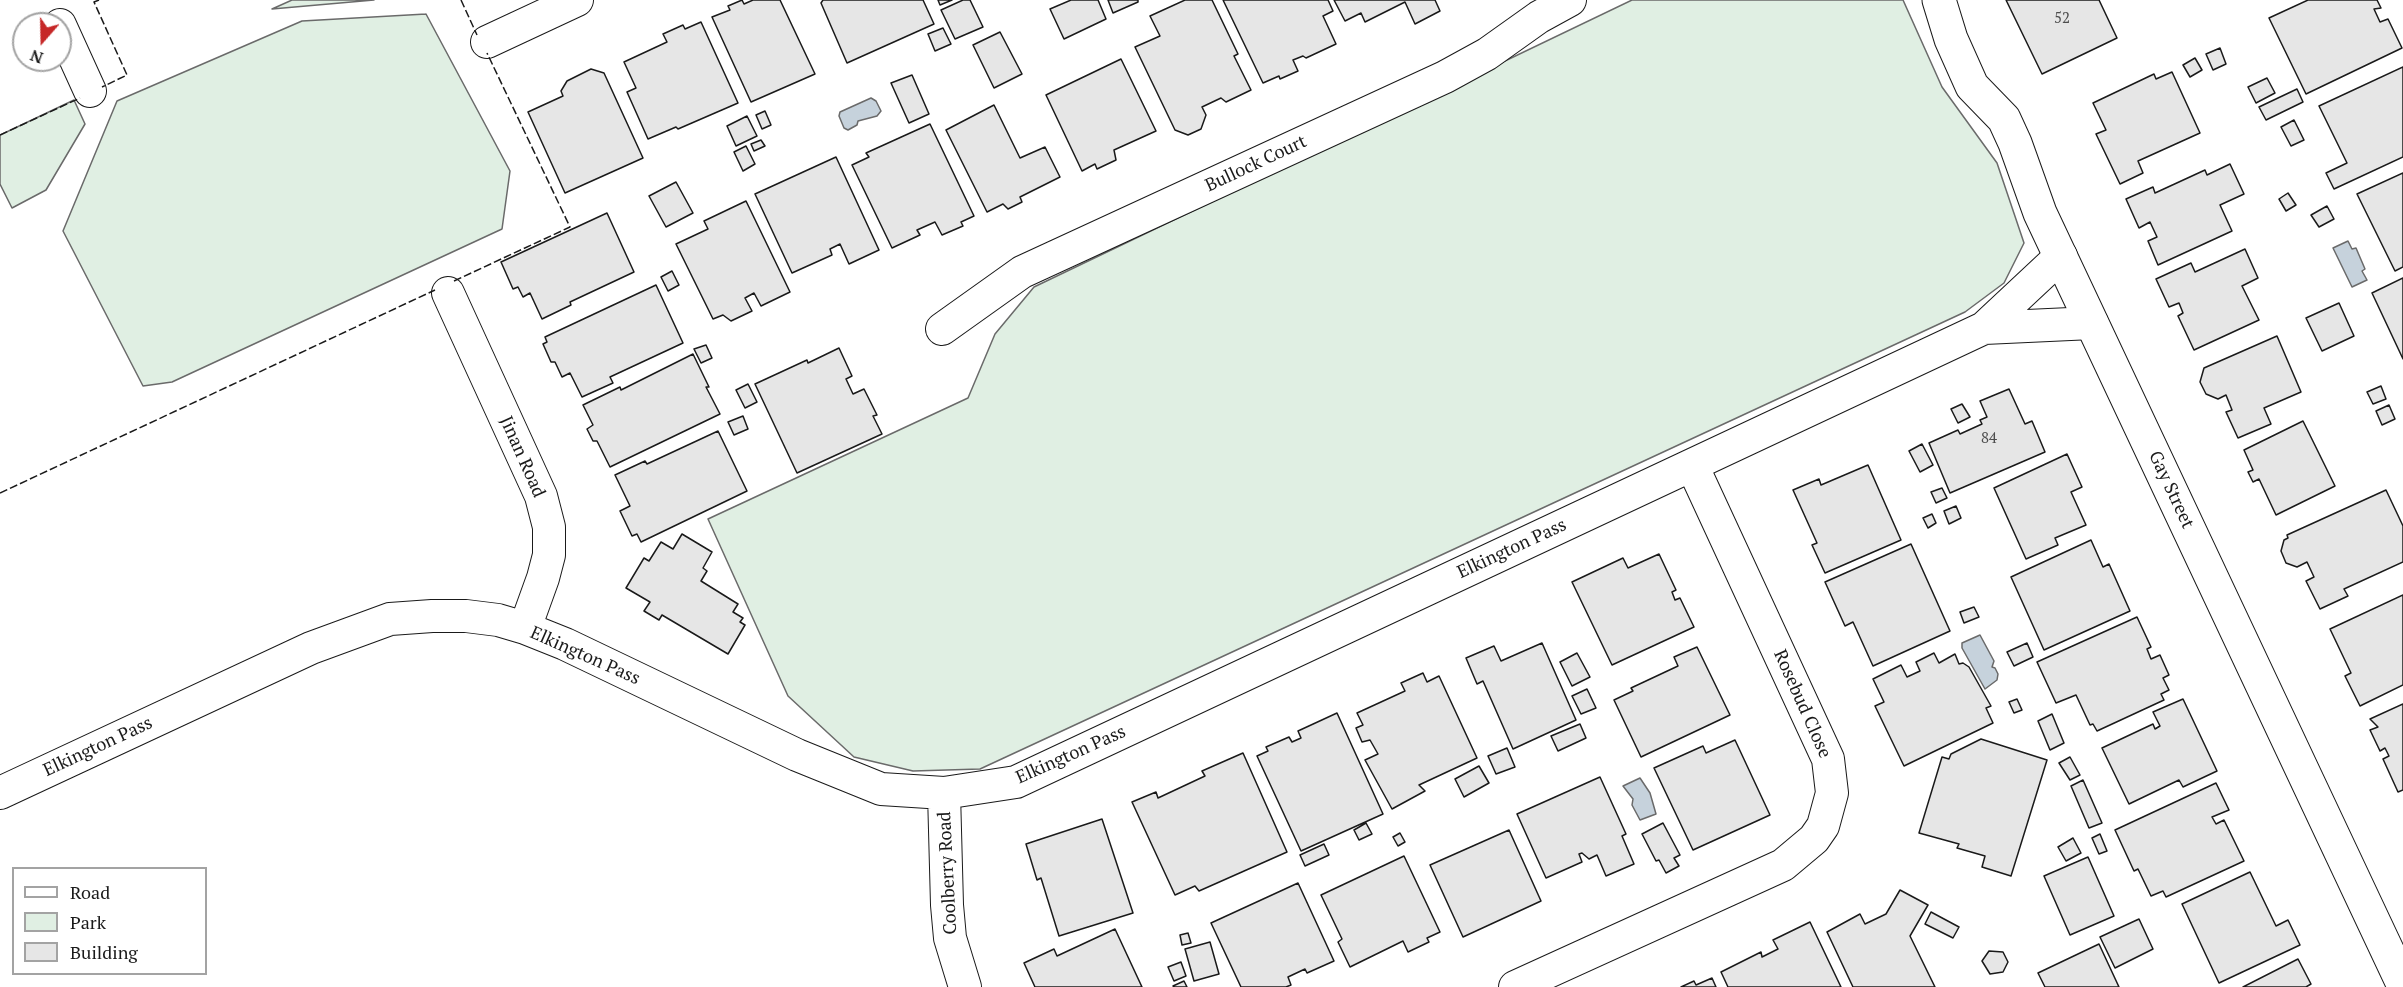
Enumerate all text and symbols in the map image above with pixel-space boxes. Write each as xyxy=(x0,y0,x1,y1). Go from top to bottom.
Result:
house number: 52 xyxy=(2054,10,2070,28)
north arrow xyxy=(12,12,72,72)
text: N xyxy=(27,45,46,69)
street label: Bullock Court xyxy=(1202,131,1310,197)
street label: Jinan Road xyxy=(495,413,549,501)
house number: 84 xyxy=(1981,430,1997,448)
street label: Gay Street xyxy=(2144,448,2198,532)
street label: Elkington Pass xyxy=(1454,514,1570,584)
street label: Elkington Pass xyxy=(527,622,643,690)
street label: Rosebud Close xyxy=(1768,647,1836,761)
street label: Elkington Pass xyxy=(40,712,156,782)
street label: Elkington Pass xyxy=(1013,721,1129,789)
street label: Coolberry Road xyxy=(934,811,962,935)
legend xyxy=(12,867,207,975)
text: Road xyxy=(70,880,110,904)
text: Park xyxy=(70,910,106,934)
text: Building xyxy=(70,940,138,964)

